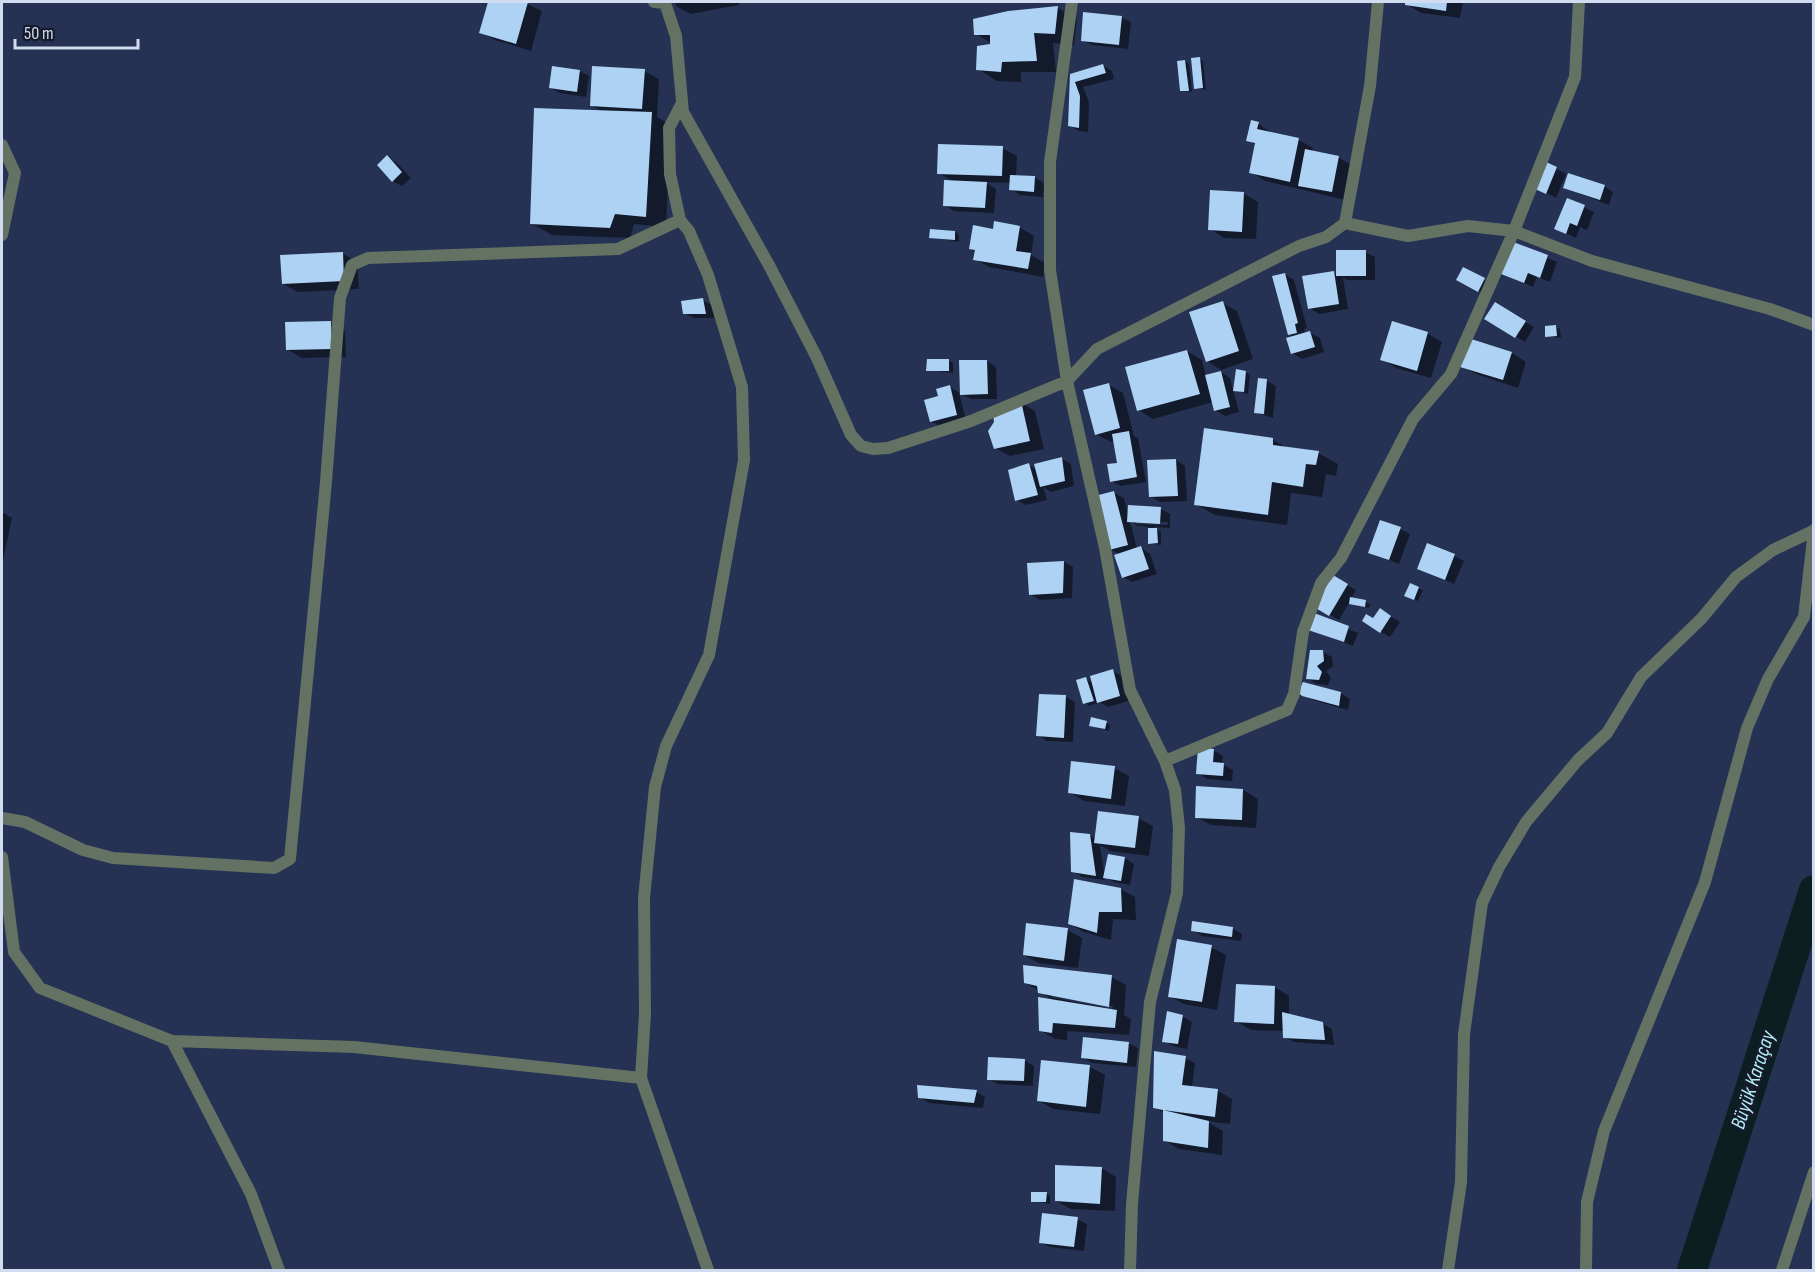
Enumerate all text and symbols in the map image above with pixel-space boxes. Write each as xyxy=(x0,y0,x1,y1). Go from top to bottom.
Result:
scale bar xyxy=(15,12,138,50)
text: 50 m xyxy=(24,23,54,44)
water label: Büyük Karaçay xyxy=(1725,1027,1781,1132)

